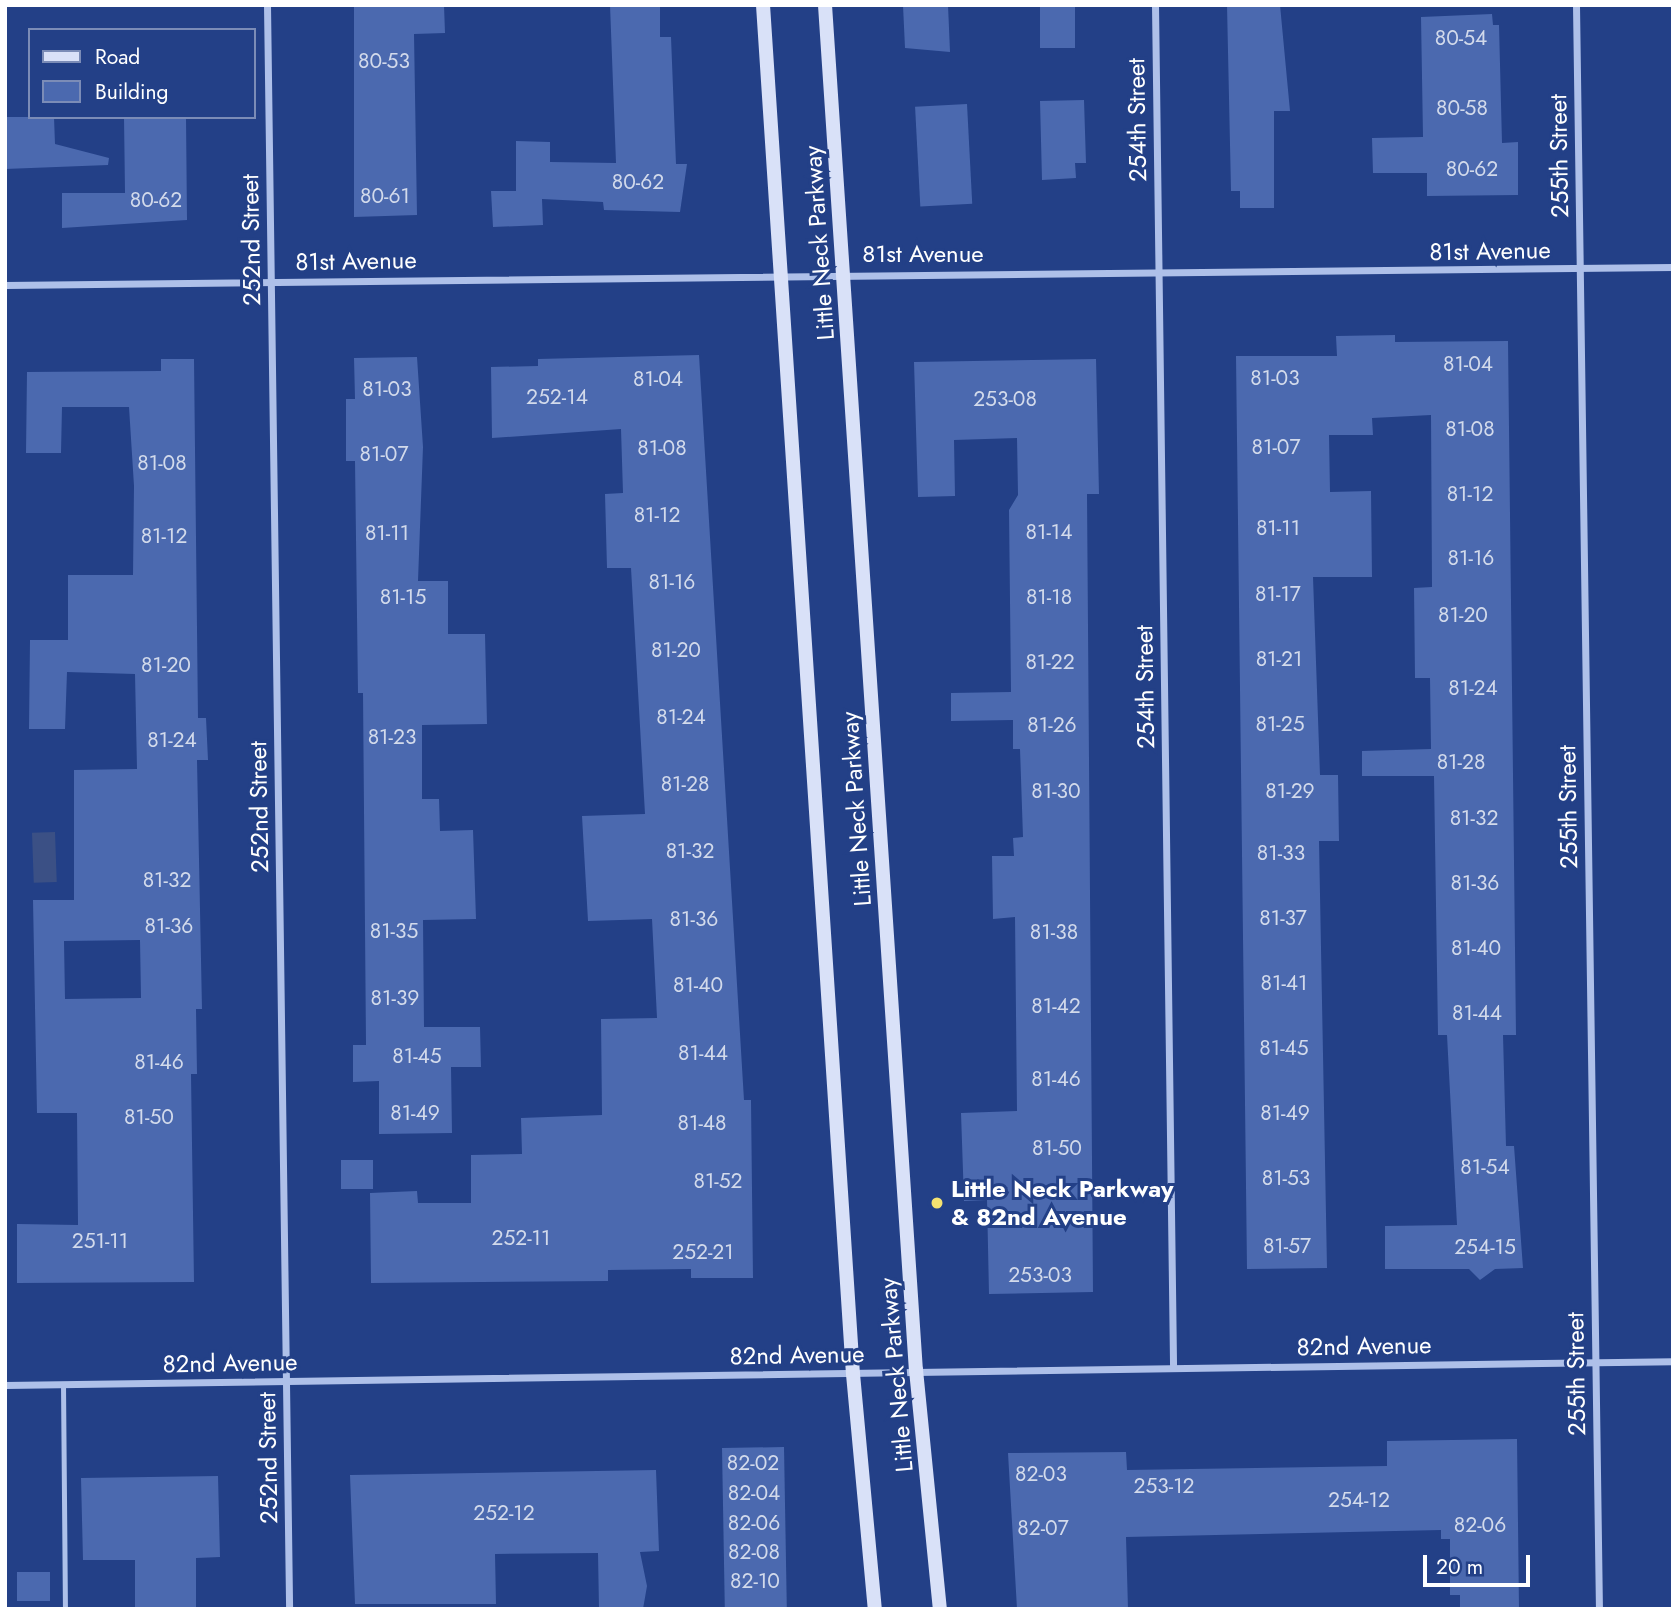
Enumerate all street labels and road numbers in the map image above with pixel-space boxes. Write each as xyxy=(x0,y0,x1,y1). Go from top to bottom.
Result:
street label: 254th Street xyxy=(1122,58,1152,182)
street label: 255th Street xyxy=(1544,94,1574,218)
street label: Little Neck Parkway xyxy=(798,145,840,341)
street label: 252nd Street xyxy=(235,174,267,306)
street label: 81st Avenue xyxy=(1429,236,1551,266)
street label: 81st Avenue xyxy=(862,240,984,268)
street label: 81st Avenue xyxy=(295,246,417,276)
street label: 254th Street xyxy=(1130,625,1160,749)
street label: Little Neck Parkway xyxy=(835,711,877,907)
street label: 252nd Street xyxy=(243,741,275,873)
street label: 255th Street xyxy=(1553,745,1583,869)
street label: Little Neck Parkway xyxy=(873,1276,919,1474)
street label: 255th Street xyxy=(1561,1312,1591,1436)
street label: 82nd Avenue xyxy=(1296,1330,1432,1362)
street label: 82nd Avenue xyxy=(729,1339,865,1371)
street label: 82nd Avenue xyxy=(162,1347,298,1379)
street label: 252nd Street xyxy=(252,1392,284,1524)

